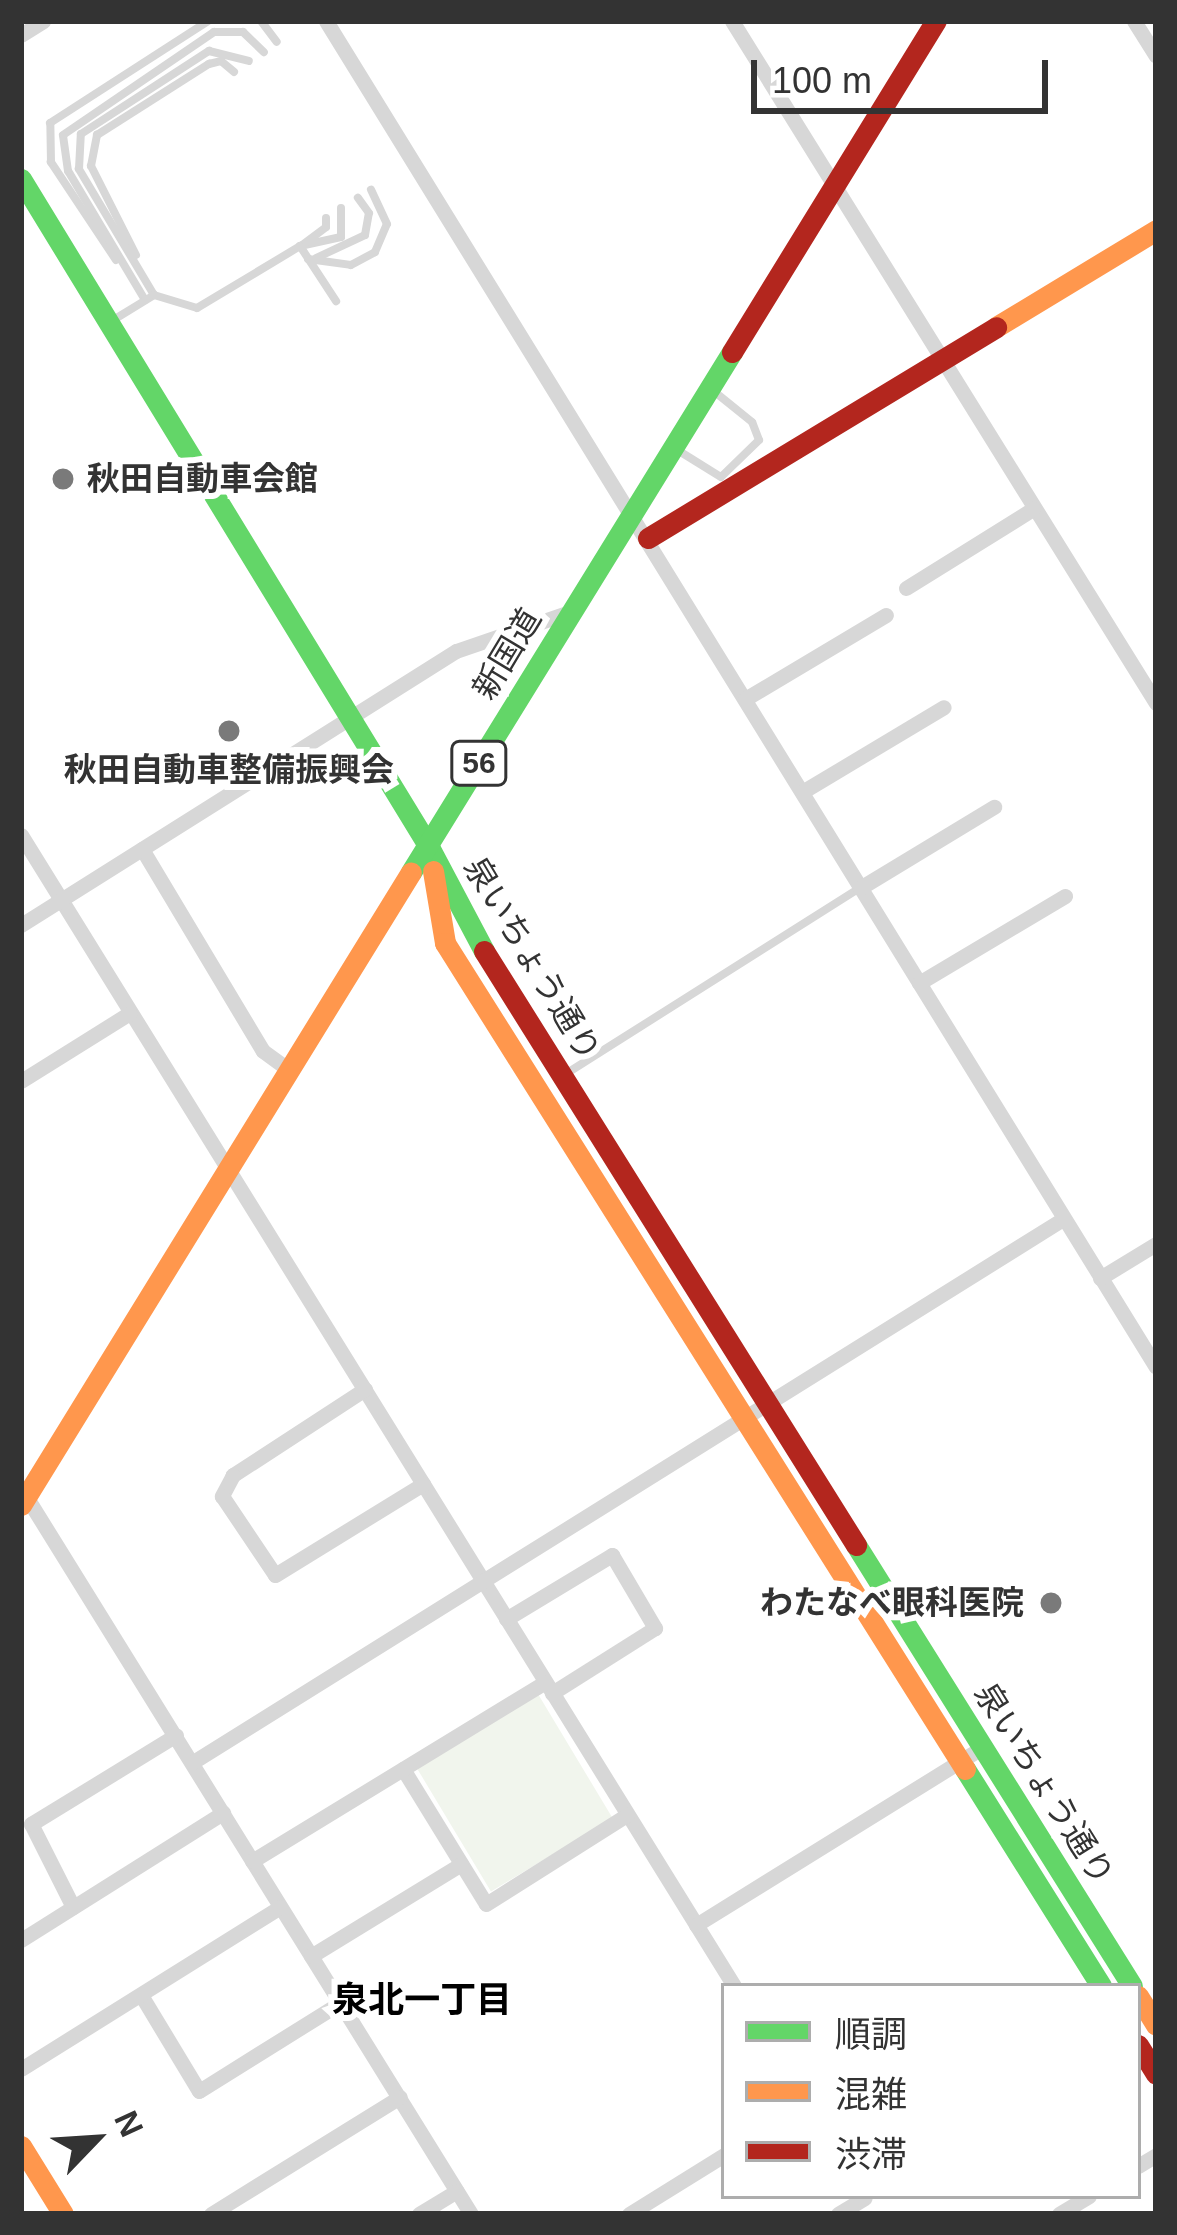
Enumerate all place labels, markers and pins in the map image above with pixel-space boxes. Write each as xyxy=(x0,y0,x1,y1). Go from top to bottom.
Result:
place label: 秋田自動車会館 xyxy=(87,459,318,499)
marker: 秋田自動車会館 xyxy=(50,466,76,492)
marker: 秋田自動車整備振興会 xyxy=(216,718,242,744)
place label: 秋田自動車整備振興会 xyxy=(64,750,394,790)
place label: わたなべ眼科医院 xyxy=(760,1583,1024,1623)
marker: わたなべ眼科医院 xyxy=(1035,1587,1067,1619)

